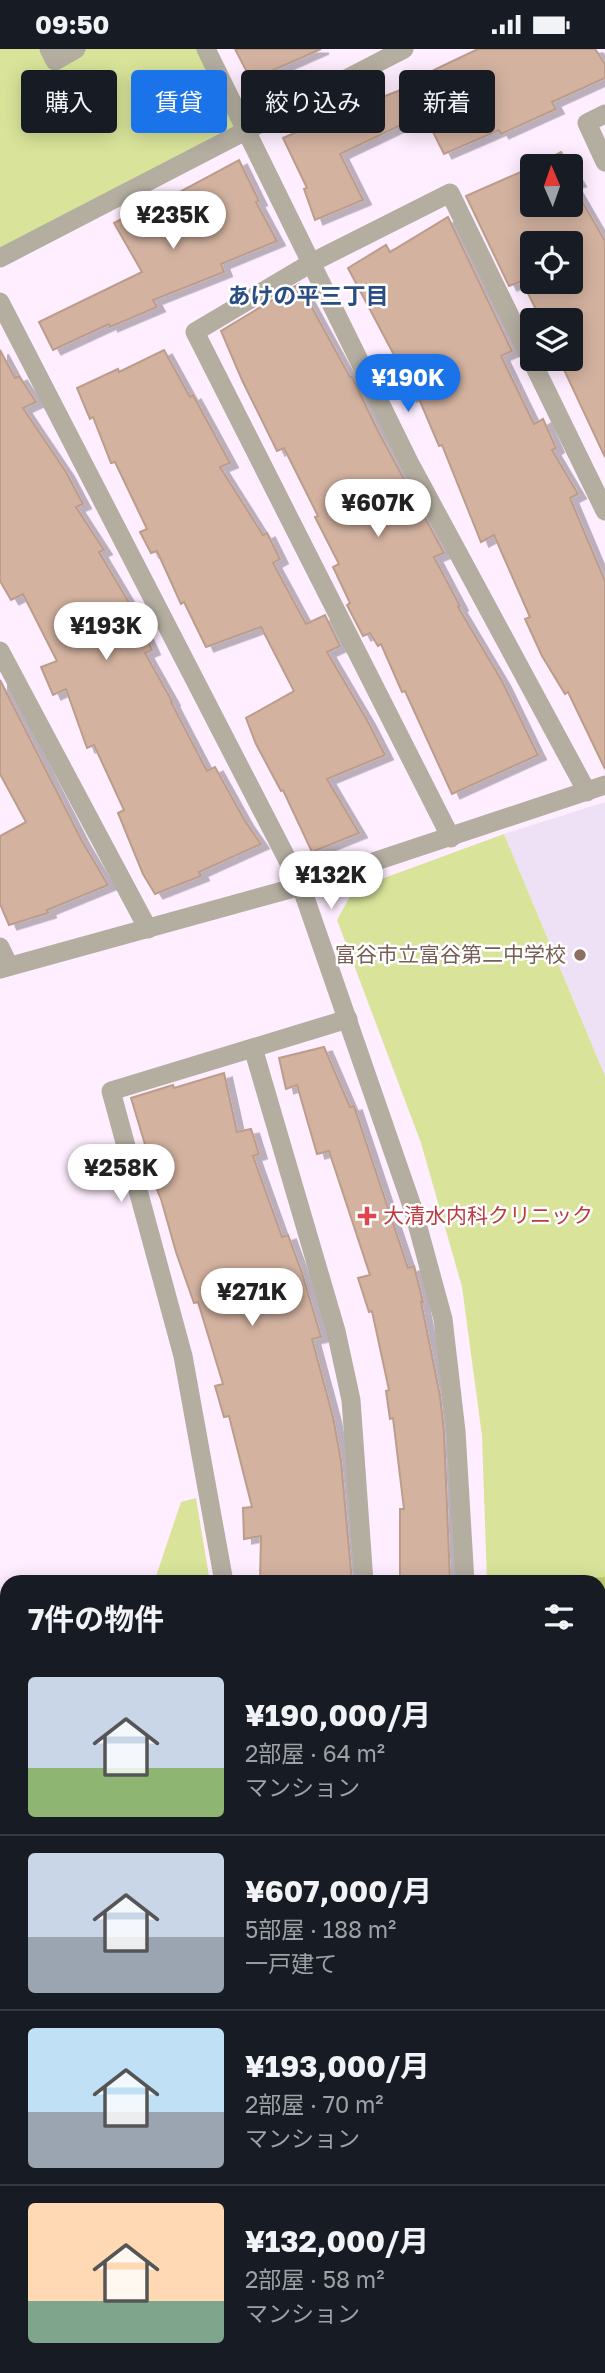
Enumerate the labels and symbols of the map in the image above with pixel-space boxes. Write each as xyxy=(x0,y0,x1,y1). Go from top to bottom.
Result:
north arrow xyxy=(520,154,583,217)
pin: ¥235K xyxy=(124,191,222,251)
district label: あけの平三丁目 xyxy=(228,281,389,309)
pin: ¥190K xyxy=(359,355,457,414)
pin: ¥607K xyxy=(329,479,427,539)
pin: ¥193K xyxy=(57,603,155,662)
pin: ¥132K xyxy=(282,851,380,911)
place label: 富谷市立富谷第二中学校 xyxy=(335,941,566,967)
marker: 富谷市立富谷第二中学校 xyxy=(572,947,588,963)
pin: ¥258K xyxy=(72,1145,170,1204)
place label: 大清水内科クリニック xyxy=(383,1202,593,1228)
marker: 大清水内科クリニック xyxy=(357,1206,377,1226)
pin: ¥271K xyxy=(203,1269,301,1328)

